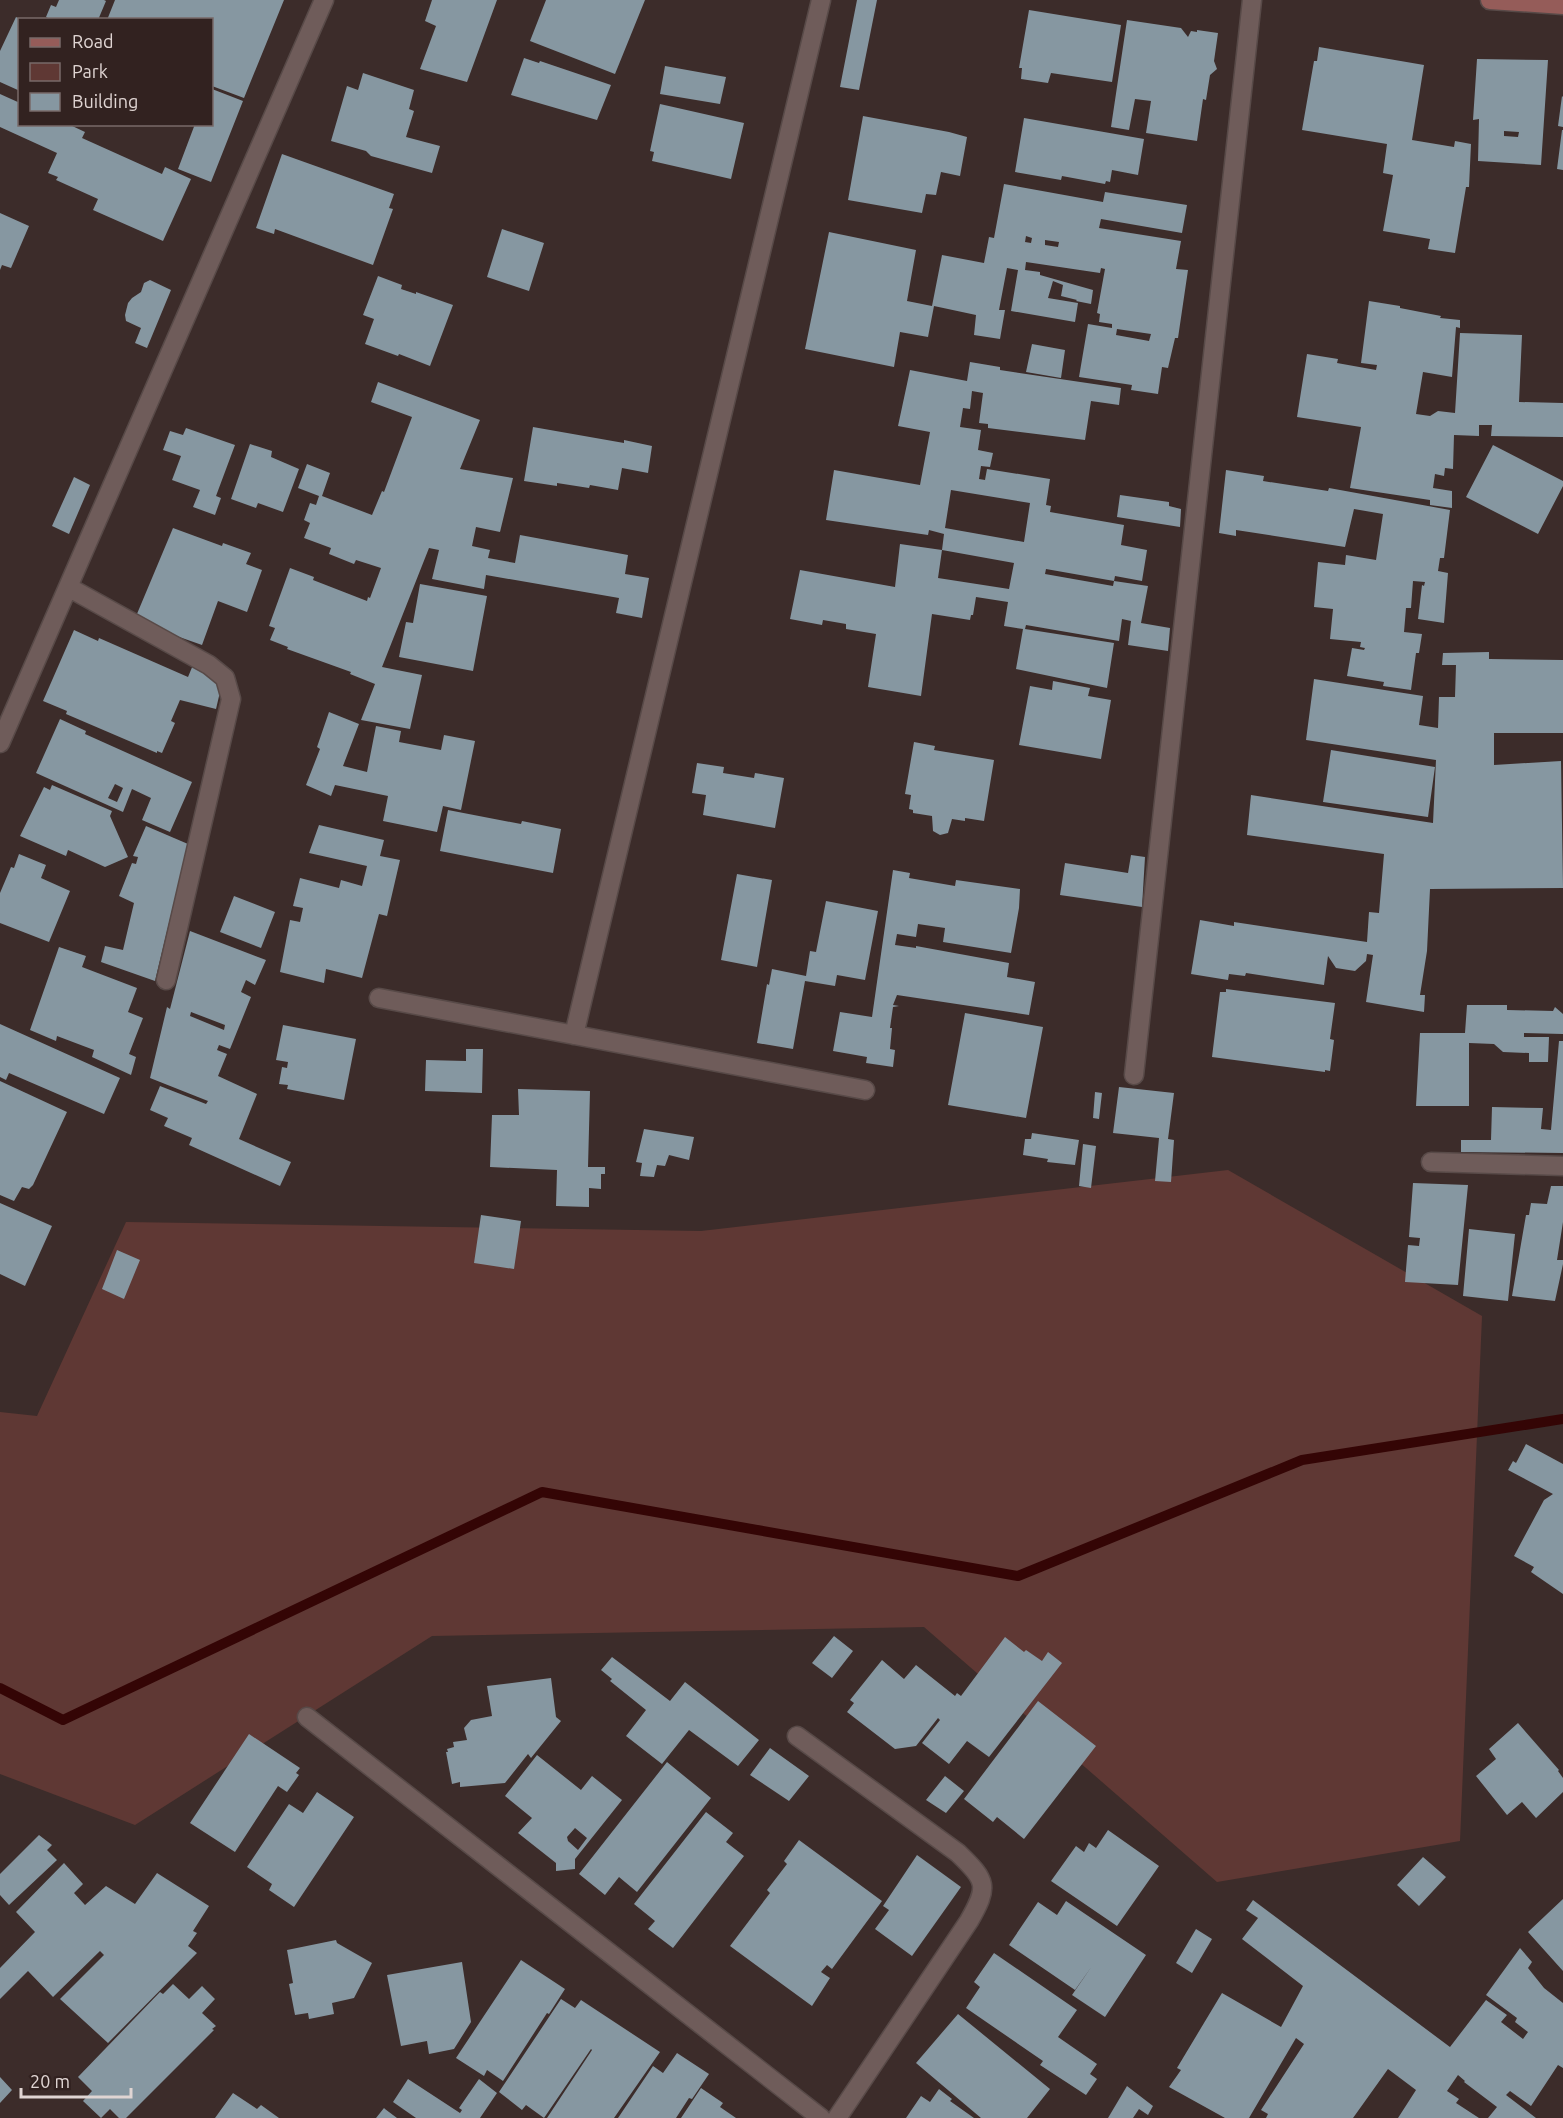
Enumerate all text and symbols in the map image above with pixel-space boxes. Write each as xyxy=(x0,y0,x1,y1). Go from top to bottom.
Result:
legend xyxy=(18,18,213,126)
text: Road xyxy=(72,31,114,51)
text: Park xyxy=(72,61,108,81)
text: Building xyxy=(72,91,138,111)
scale bar xyxy=(21,2061,130,2099)
text: 20 m xyxy=(30,2071,70,2091)

